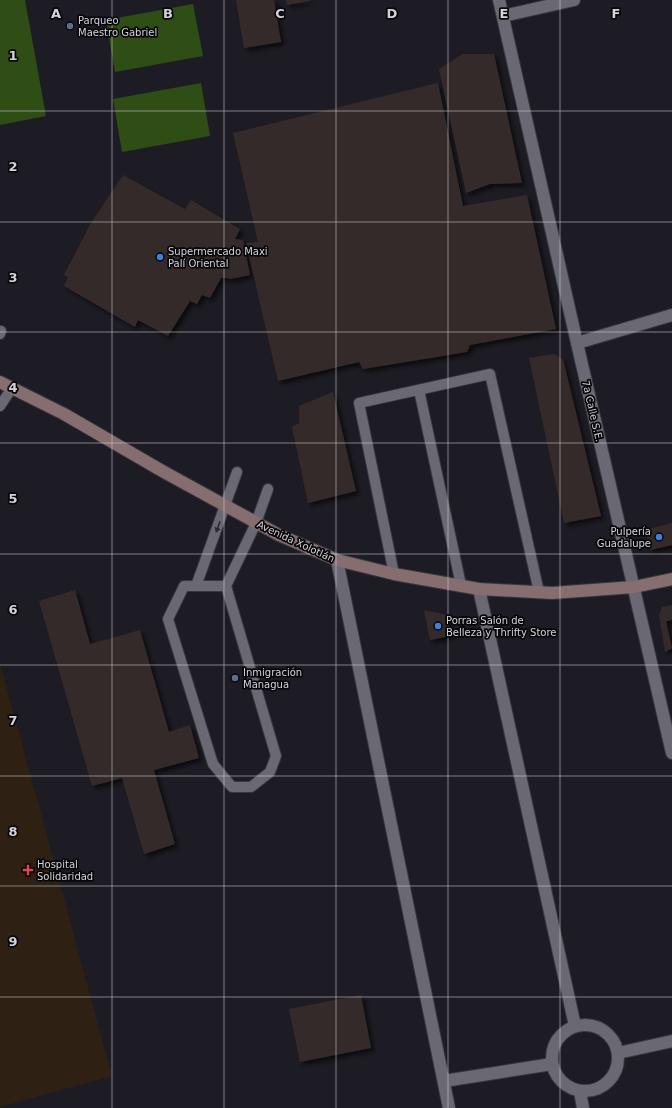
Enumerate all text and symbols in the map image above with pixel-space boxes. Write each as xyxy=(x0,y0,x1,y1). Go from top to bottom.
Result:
text: A xyxy=(51,6,61,21)
text: B xyxy=(163,6,173,21)
text: C xyxy=(275,6,285,21)
text: D xyxy=(387,6,398,21)
text: E xyxy=(500,6,508,21)
text: F xyxy=(612,6,620,21)
place label: Parqueo Maestro Gabriel xyxy=(78,15,157,38)
marker: Parqueo Maestro Gabriel xyxy=(65,21,75,31)
text: 1 xyxy=(8,48,18,63)
text: 2 xyxy=(8,159,18,174)
place label: Supermercado Maxi Palí Oriental xyxy=(168,246,268,269)
marker: Supermercado Maxi Palí Oriental xyxy=(155,252,165,262)
text: 3 xyxy=(8,270,18,285)
street label: 7a Calle S.E. xyxy=(580,379,605,443)
text: 4 xyxy=(8,380,18,395)
text: 5 xyxy=(8,491,18,506)
street label: Avenida Xolotlán xyxy=(255,519,336,564)
one-way arrow xyxy=(214,522,220,534)
place label: Pulpería Guadalupe xyxy=(597,526,651,549)
marker: Pulpería Guadalupe xyxy=(654,532,664,542)
text: 6 xyxy=(8,602,18,617)
place label: Porras Salón de Belleza y Thrifty Store xyxy=(446,615,557,638)
marker: Porras Salón de Belleza y Thrifty Store xyxy=(433,621,443,631)
place label: Inmigración Managua xyxy=(243,667,302,690)
marker: Inmigración Managua xyxy=(230,673,240,683)
text: 7 xyxy=(8,713,18,728)
text: 8 xyxy=(8,824,18,839)
place label: Hospital Solidaridad xyxy=(37,859,93,882)
marker: Hospital Solidaridad xyxy=(22,864,34,876)
text: 9 xyxy=(8,934,18,949)

